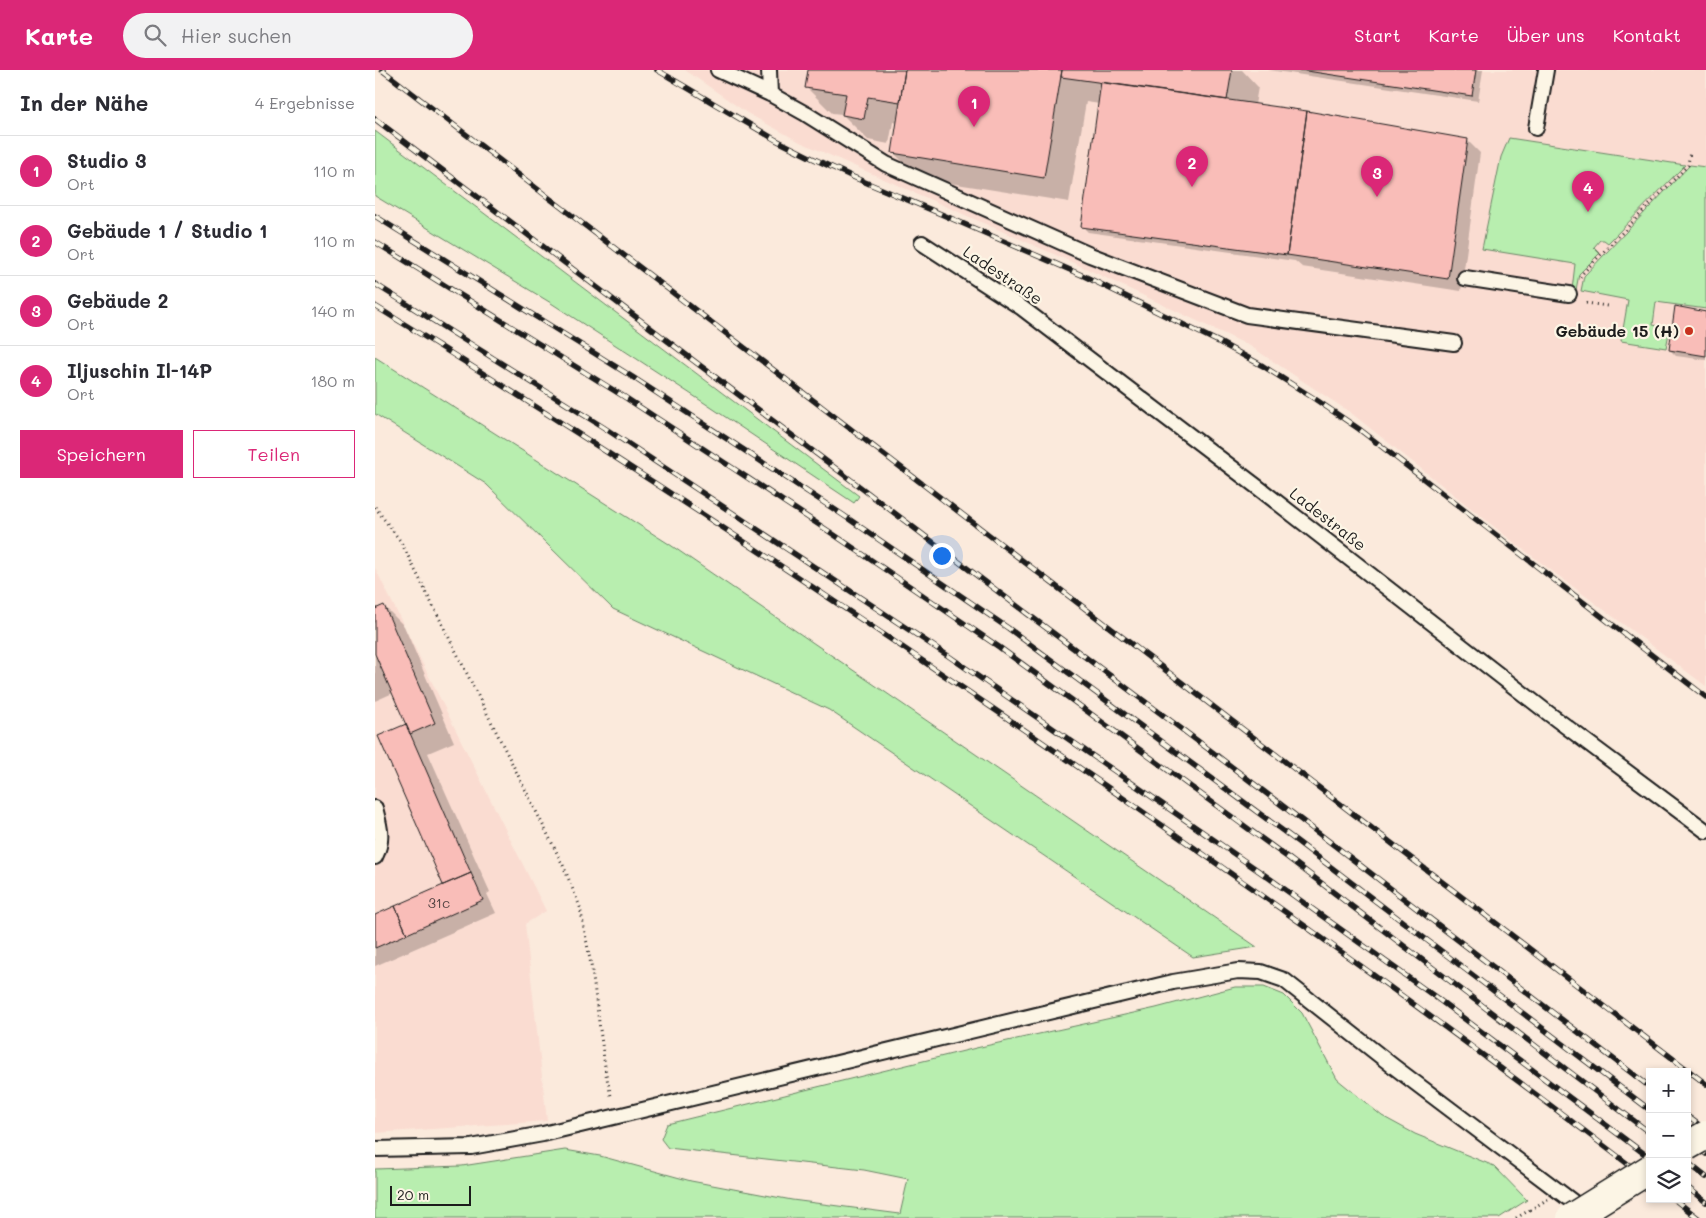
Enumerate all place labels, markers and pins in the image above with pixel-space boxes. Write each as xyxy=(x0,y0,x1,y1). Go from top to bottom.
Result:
pin: 1 xyxy=(958,86,990,127)
pin: 2 xyxy=(1176,146,1208,187)
pin: 3 xyxy=(1361,156,1393,197)
pin: 4 xyxy=(1572,171,1604,212)
place label: Gebäude 15 (H) xyxy=(1555,320,1679,341)
marker: Gebäude 15 (H) xyxy=(1683,325,1695,337)

